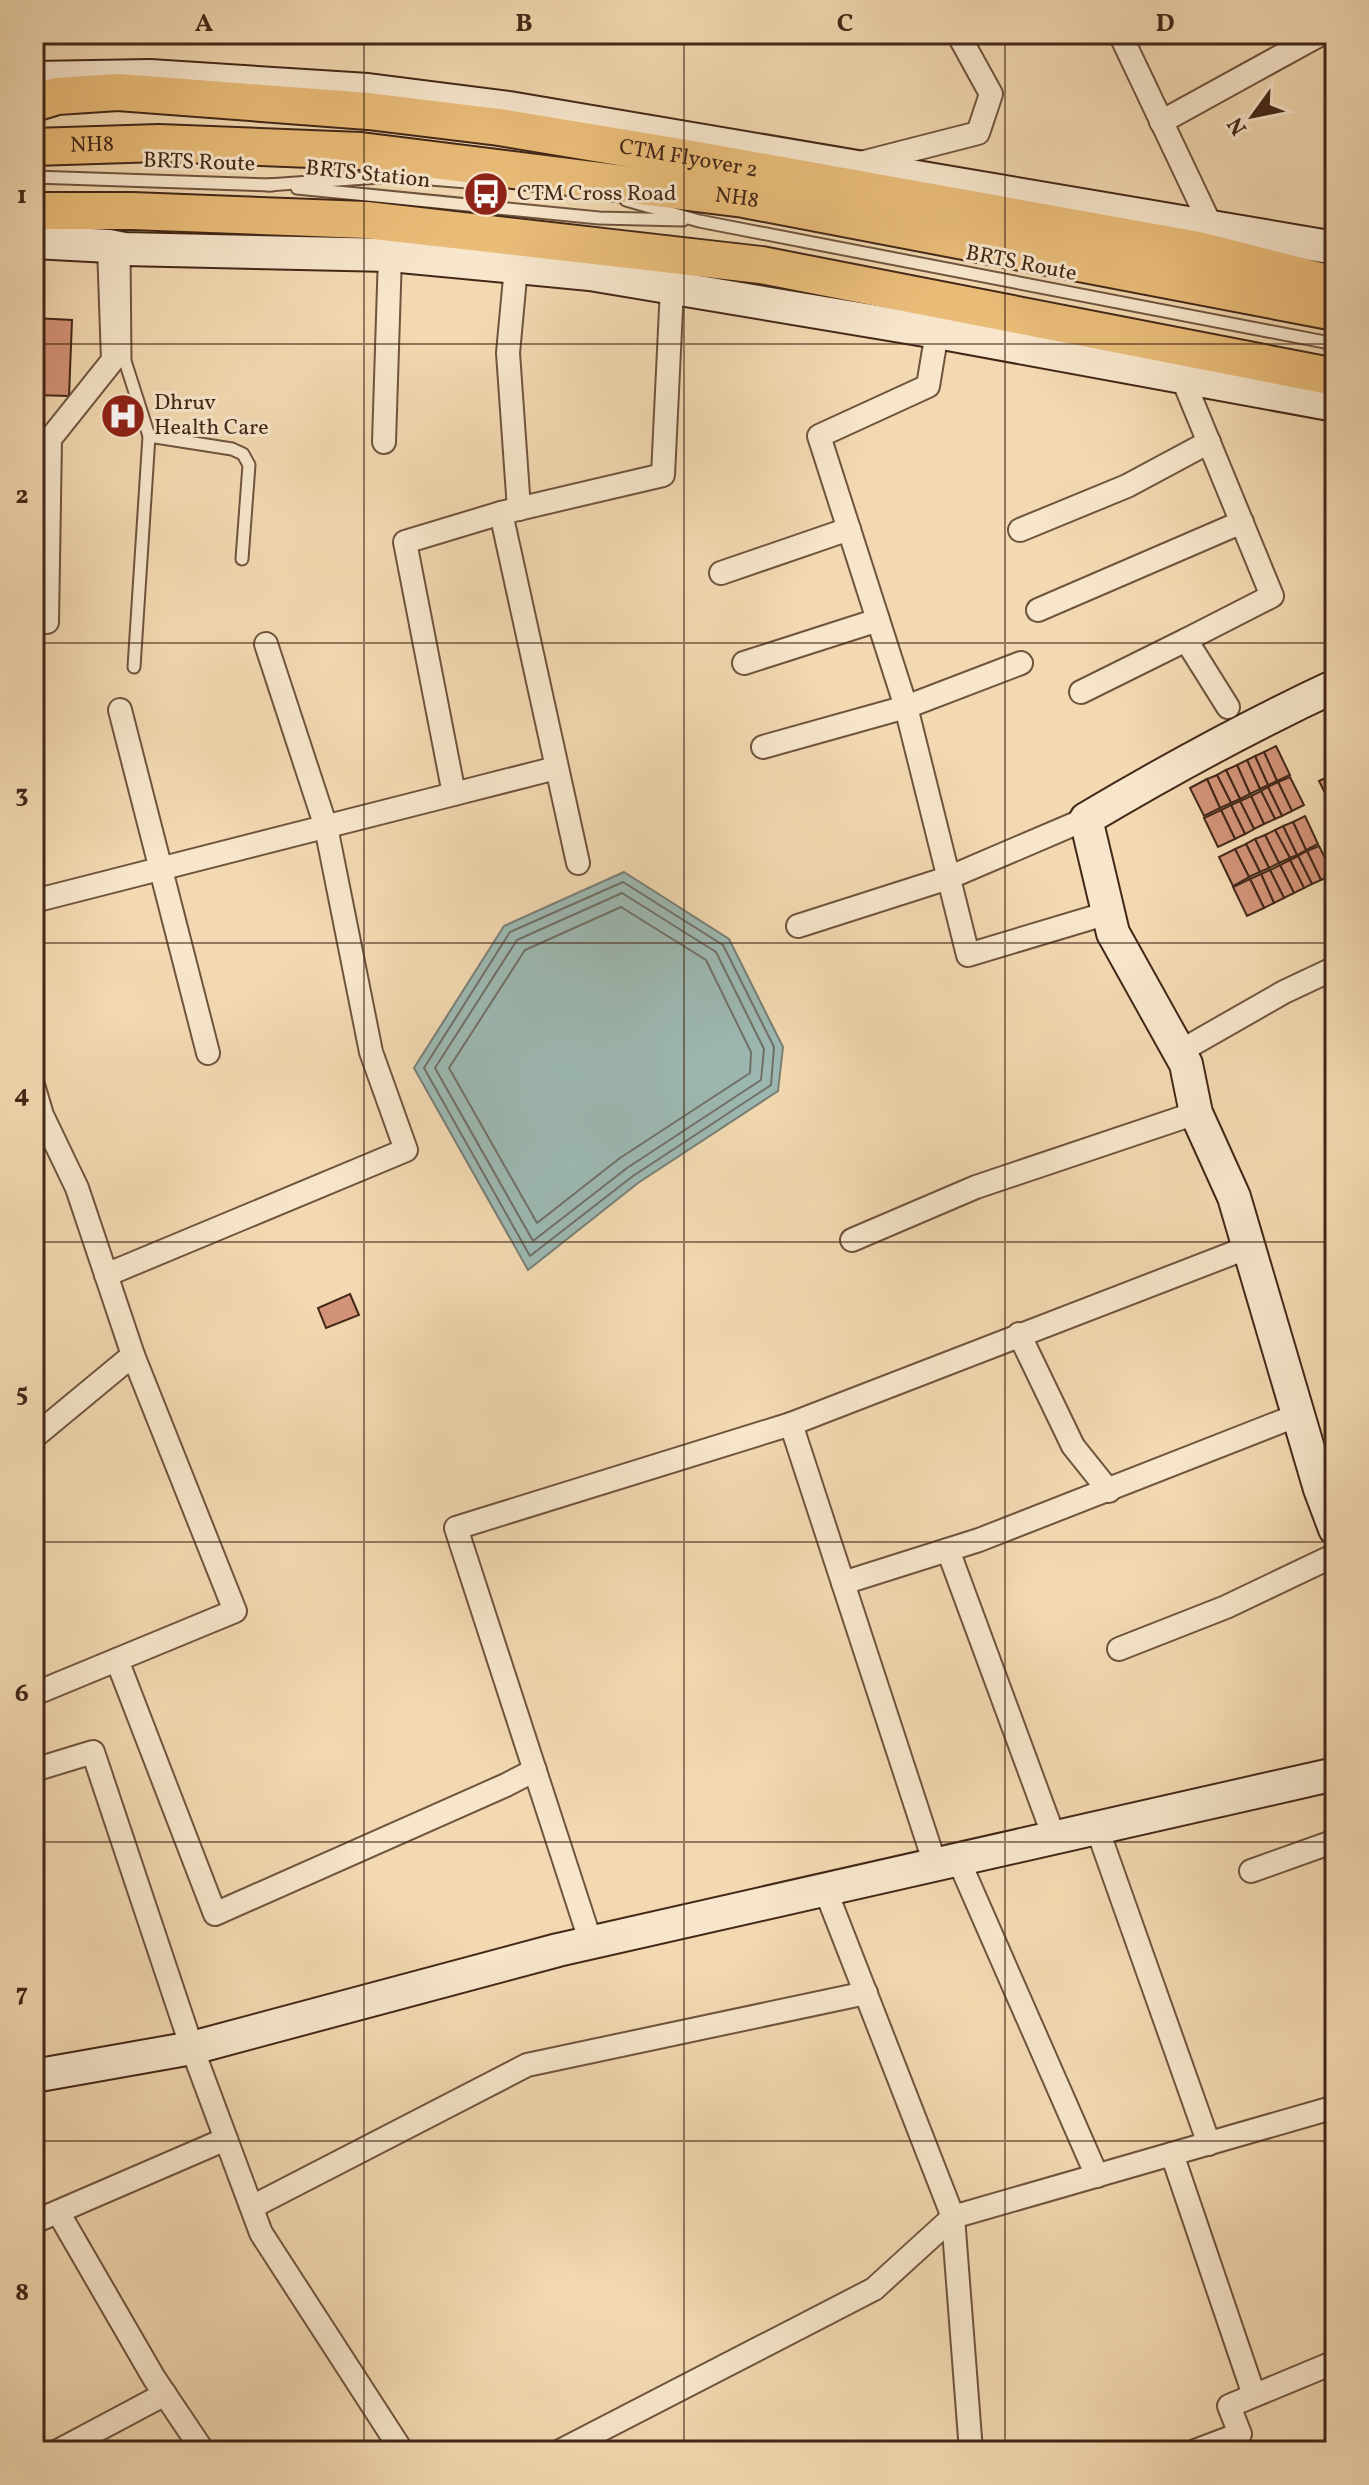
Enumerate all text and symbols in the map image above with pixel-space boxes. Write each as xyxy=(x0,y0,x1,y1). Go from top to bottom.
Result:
text: A xyxy=(195,6,214,42)
text: B xyxy=(515,6,533,42)
text: C xyxy=(837,6,853,42)
text: D xyxy=(1155,6,1175,42)
north arrow xyxy=(1213,76,1293,156)
text: N xyxy=(1221,110,1256,141)
street label: NH8 xyxy=(69,129,115,161)
street label: CTM Flyover 2 xyxy=(617,132,761,186)
street label: BRTS Route xyxy=(142,146,256,180)
street label: BRTS Station xyxy=(304,153,432,197)
bus stop icon: CTM Cross Road xyxy=(462,170,510,218)
text: 1 xyxy=(17,178,27,214)
place label: CTM Cross Road xyxy=(517,179,676,210)
street label: NH8 xyxy=(713,180,761,217)
street label: BRTS Route xyxy=(963,238,1079,290)
place label: Dhruv Health Care xyxy=(154,388,269,444)
hospital icon: Dhruv Health Care xyxy=(99,392,147,440)
text: 2 xyxy=(15,478,29,514)
text: 3 xyxy=(15,777,29,813)
text: 4 xyxy=(14,1077,30,1113)
text: 5 xyxy=(16,1376,28,1412)
text: 6 xyxy=(15,1676,29,1712)
text: 7 xyxy=(16,1976,28,2012)
text: 8 xyxy=(15,2275,29,2311)

